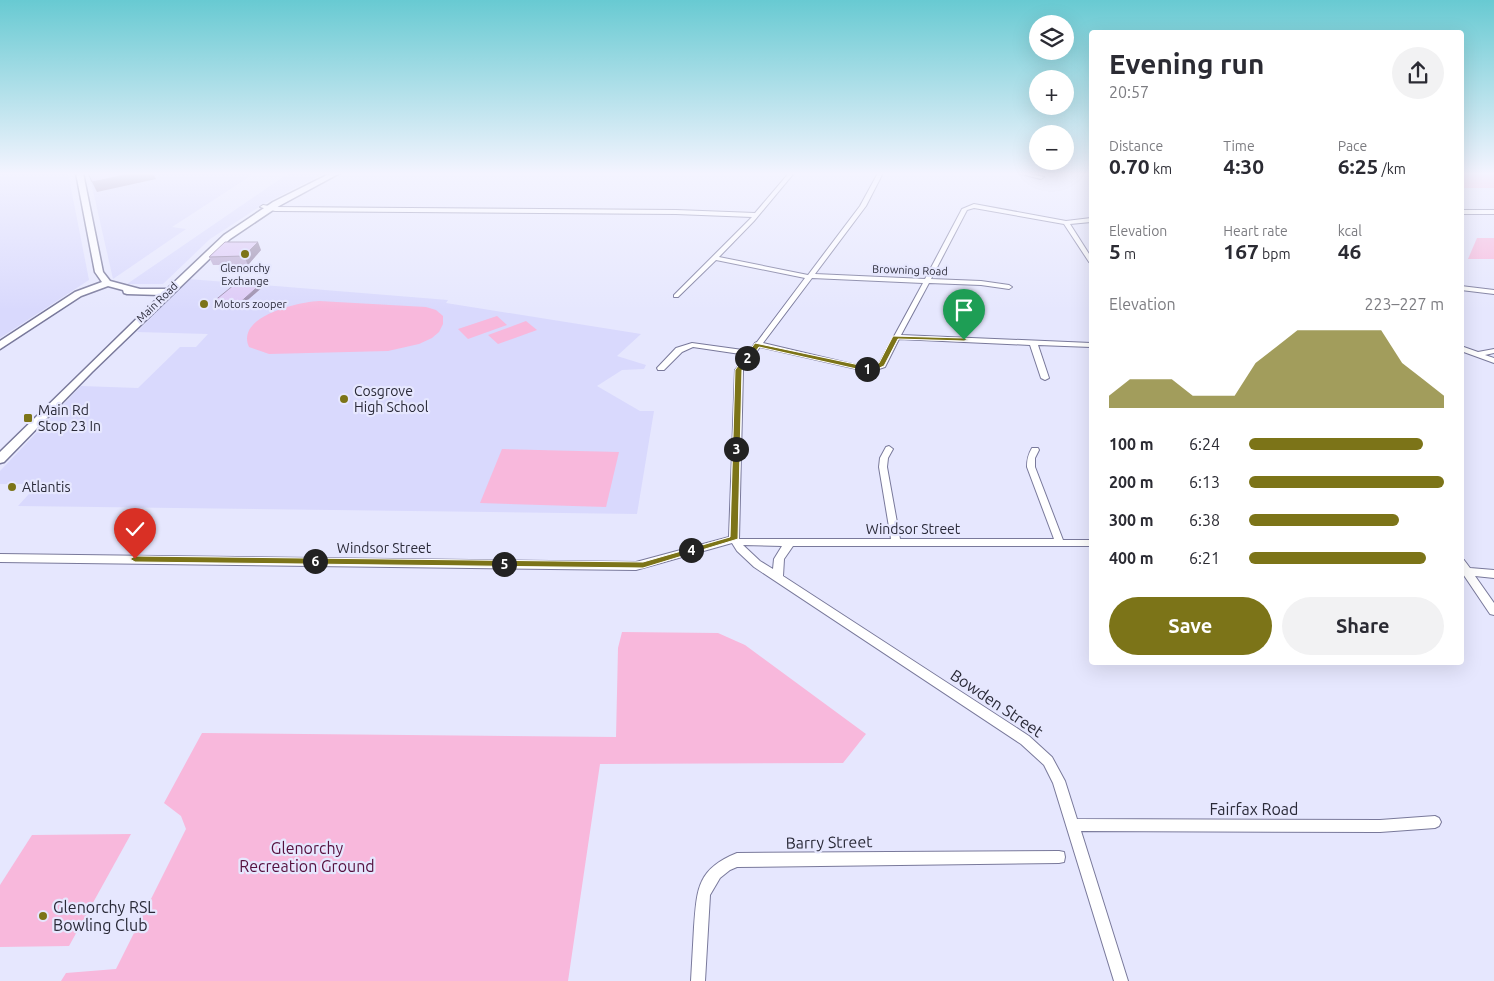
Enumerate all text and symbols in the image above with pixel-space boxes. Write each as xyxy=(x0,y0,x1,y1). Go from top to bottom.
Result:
map controls xyxy=(1029,15,1074,170)
button: layers xyxy=(1029,15,1074,60)
button: share xyxy=(1392,47,1444,99)
text: Evening run xyxy=(1109,48,1264,79)
button: + xyxy=(1029,70,1074,115)
text: 20:57 xyxy=(1109,83,1149,101)
button: − xyxy=(1029,125,1074,170)
text: Distance xyxy=(1109,138,1163,154)
text: Time xyxy=(1223,138,1255,154)
text: Pace xyxy=(1338,138,1367,154)
text: 0.70 xyxy=(1109,154,1150,178)
text: 4:30 xyxy=(1223,154,1264,178)
text: 6:25 xyxy=(1338,154,1378,178)
text: km xyxy=(1150,161,1172,177)
text: /km xyxy=(1378,161,1406,177)
text: Elevation xyxy=(1109,223,1167,239)
text: Heart rate xyxy=(1223,223,1288,239)
text: kcal xyxy=(1338,223,1362,239)
text: 5 xyxy=(1109,239,1121,263)
text: 167 xyxy=(1223,239,1259,263)
text: 46 xyxy=(1338,239,1361,263)
text: m xyxy=(1121,246,1136,262)
text: bpm xyxy=(1259,246,1291,262)
marker: Glenorchy Exchange xyxy=(239,248,251,260)
place label: Glenorchy Exchange xyxy=(220,262,271,287)
street label: Browning Road xyxy=(872,263,948,277)
street label: Main Road xyxy=(134,280,180,324)
pin xyxy=(943,289,985,340)
text: Elevation xyxy=(1109,295,1176,313)
text: 223–227 m xyxy=(1364,295,1444,313)
icon: arrive xyxy=(950,296,978,324)
marker: Motors zooper xyxy=(198,298,210,310)
place label: Motors zooper xyxy=(214,298,288,310)
pin: 2 xyxy=(734,346,760,370)
text: 2 xyxy=(744,350,751,366)
pin: 1 xyxy=(854,356,880,382)
text: 1 xyxy=(864,361,871,377)
place label: Cosgrove High School xyxy=(354,383,429,415)
marker: Cosgrove High School xyxy=(338,393,350,405)
place label: Main Rd Stop 23 In xyxy=(38,402,101,434)
marker: Main Rd Stop 23 In xyxy=(22,412,34,424)
text: 100 m xyxy=(1109,435,1154,453)
text: 6:24 xyxy=(1189,435,1220,453)
pin: 3 xyxy=(724,436,748,462)
text: 3 xyxy=(733,441,740,457)
text: 200 m xyxy=(1109,473,1154,491)
text: 6:13 xyxy=(1189,473,1220,491)
place label: Atlantis xyxy=(22,479,70,495)
marker: Atlantis xyxy=(6,481,18,493)
pin xyxy=(114,508,156,559)
text: 300 m xyxy=(1109,511,1154,529)
text: 6:38 xyxy=(1189,511,1220,529)
icon: check xyxy=(121,515,149,543)
street label: Windsor Street xyxy=(866,521,961,537)
pin: 4 xyxy=(678,538,704,562)
street label: Windsor Street xyxy=(337,540,432,556)
text: 4 xyxy=(688,542,695,558)
pin: 6 xyxy=(302,548,328,574)
text: 400 m xyxy=(1109,549,1154,567)
text: 6:21 xyxy=(1189,549,1220,567)
pin: 5 xyxy=(492,552,516,576)
text: 6 xyxy=(312,553,319,569)
text: 5 xyxy=(501,556,508,572)
button: Save xyxy=(1109,597,1272,655)
button: Share xyxy=(1282,597,1444,655)
street label: Bowden Street xyxy=(947,665,1047,741)
street label: Fairfax Road xyxy=(1210,800,1298,818)
street label: Barry Street xyxy=(785,832,873,852)
park label: Glenorchy Recreation Ground xyxy=(239,839,375,875)
place label: Glenorchy RSL Bowling Club xyxy=(53,898,155,934)
marker: Glenorchy RSL Bowling Club xyxy=(37,910,49,922)

